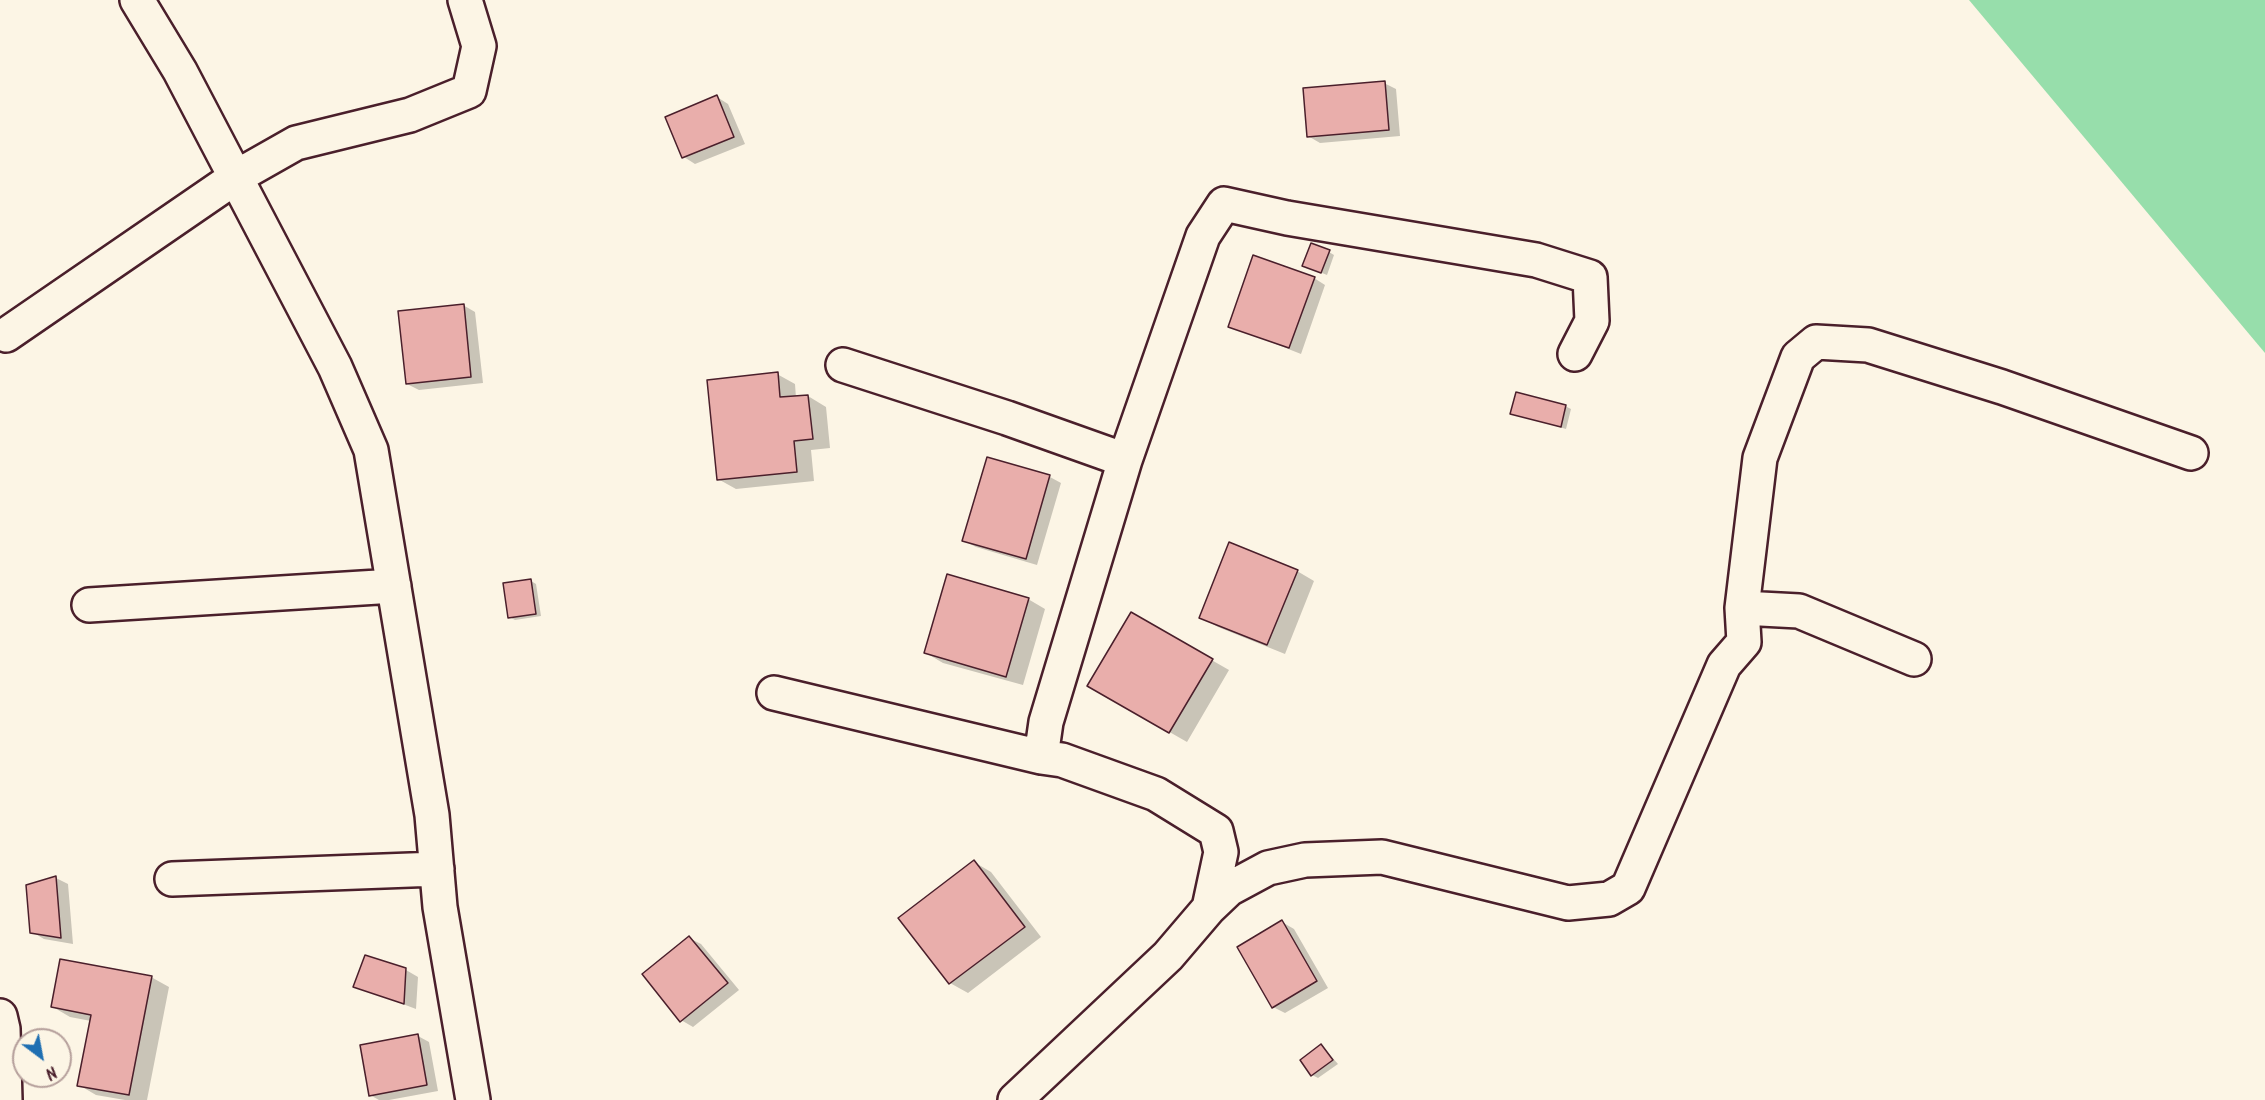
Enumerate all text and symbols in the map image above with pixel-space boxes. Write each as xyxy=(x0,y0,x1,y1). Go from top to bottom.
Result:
north arrow xyxy=(12,1028,72,1088)
text: N xyxy=(40,1059,62,1085)

